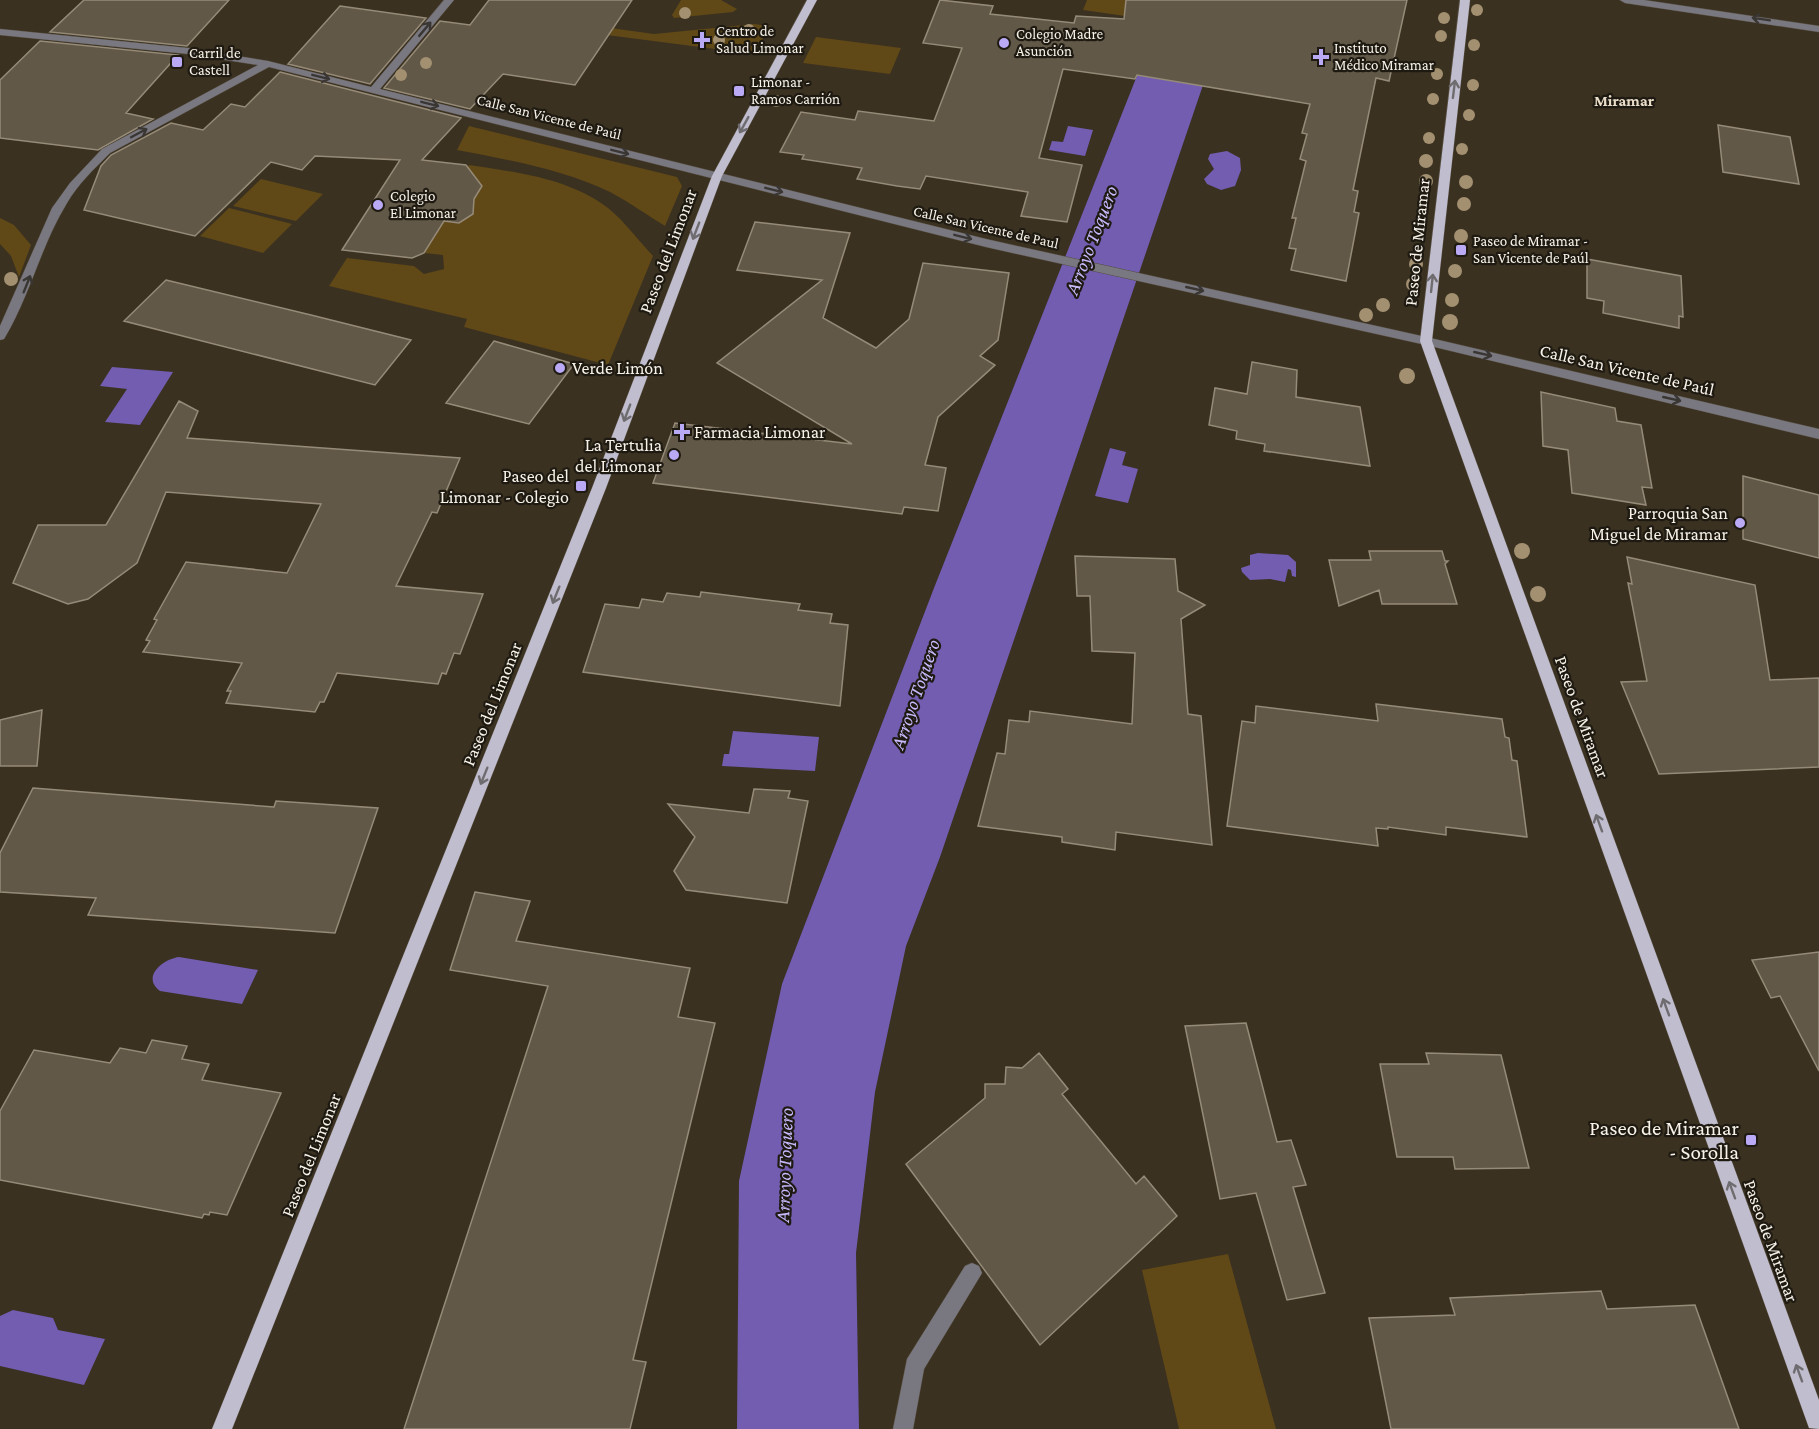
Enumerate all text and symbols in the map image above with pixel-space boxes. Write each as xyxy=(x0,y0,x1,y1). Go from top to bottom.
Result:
one-way arrow xyxy=(1752,13,1772,24)
one-way arrow xyxy=(418,21,431,37)
place label: Centro de Salud Limonar xyxy=(716,23,804,56)
place label: Colegio Madre Asunción xyxy=(1016,26,1103,59)
marker: Centro de Salud Limonar xyxy=(693,31,711,49)
marker: Colegio Madre Asunción xyxy=(997,36,1011,50)
place label: Instituto Médico Miramar xyxy=(1334,40,1435,73)
place label: Carril de Castell xyxy=(189,45,241,78)
marker: Instituto Médico Miramar xyxy=(1312,48,1330,66)
marker: Carril de Castell xyxy=(170,55,184,69)
one-way arrow xyxy=(311,72,330,84)
place label: Limonar - Ramos Carrión xyxy=(751,74,840,107)
one-way arrow xyxy=(1449,80,1460,100)
marker: Limonar - Ramos Carrión xyxy=(732,84,746,98)
street label: Calle San Vicente de Paúl xyxy=(475,91,623,143)
district label: Miramar xyxy=(1594,92,1655,109)
one-way arrow xyxy=(421,99,440,111)
one-way arrow xyxy=(738,116,750,133)
one-way arrow xyxy=(130,126,148,138)
one-way arrow xyxy=(610,146,629,158)
street label: Paseo de Miramar xyxy=(1400,177,1434,307)
water label: Arroyo Toquero xyxy=(1060,183,1123,299)
one-way arrow xyxy=(764,185,783,197)
street label: Paseo del Limonar xyxy=(635,186,701,316)
place label: Colegio El Limonar xyxy=(390,188,457,221)
marker: Colegio El Limonar xyxy=(371,198,385,212)
street label: Calle San Vicente de Paul xyxy=(912,202,1060,252)
one-way arrow xyxy=(690,221,701,240)
one-way arrow xyxy=(953,232,972,244)
place label: Paseo de Miramar - San Vicente de Paúl xyxy=(1473,233,1589,266)
marker: Paseo de Miramar - San Vicente de Paúl xyxy=(1454,243,1468,257)
one-way arrow xyxy=(1427,273,1438,293)
one-way arrow xyxy=(22,275,33,294)
one-way arrow xyxy=(1186,284,1205,296)
street label: Calle San Vicente de Paúl xyxy=(1538,340,1716,400)
one-way arrow xyxy=(1473,349,1492,361)
place label: Verde Limón xyxy=(572,358,663,378)
marker: Verde Limón xyxy=(553,361,567,375)
one-way arrow xyxy=(1663,394,1682,406)
one-way arrow xyxy=(621,403,632,422)
place label: Farmacia Limonar xyxy=(694,422,826,442)
marker: Farmacia Limonar xyxy=(675,425,689,439)
place label: La Tertulia del Limonar xyxy=(575,435,663,476)
marker: La Tertulia del Limonar xyxy=(667,448,681,462)
place label: Paseo del Limonar - Colegio xyxy=(440,466,569,507)
marker: Paseo del Limonar - Colegio xyxy=(574,479,588,493)
place label: Parroquia San Miguel de Miramar xyxy=(1590,503,1729,544)
marker: Parroquia San Miguel de Miramar xyxy=(1733,516,1747,530)
one-way arrow xyxy=(550,585,561,604)
water label: Arroyo Toquero xyxy=(886,636,945,753)
street label: Paseo del Limonar xyxy=(458,639,526,769)
street label: Paseo de Miramar xyxy=(1551,653,1614,781)
one-way arrow xyxy=(478,766,489,785)
one-way arrow xyxy=(1593,814,1604,833)
one-way arrow xyxy=(1659,998,1670,1016)
street label: Paseo del Limonar xyxy=(277,1090,345,1220)
water label: Arroyo Toquero xyxy=(771,1107,798,1224)
place label: Paseo de Miramar - Sorolla xyxy=(1589,1116,1740,1164)
marker: Paseo de Miramar - Sorolla xyxy=(1744,1133,1758,1147)
street label: Paseo de Miramar xyxy=(1740,1177,1803,1305)
one-way arrow xyxy=(1726,1181,1737,1200)
one-way arrow xyxy=(1793,1364,1804,1383)

